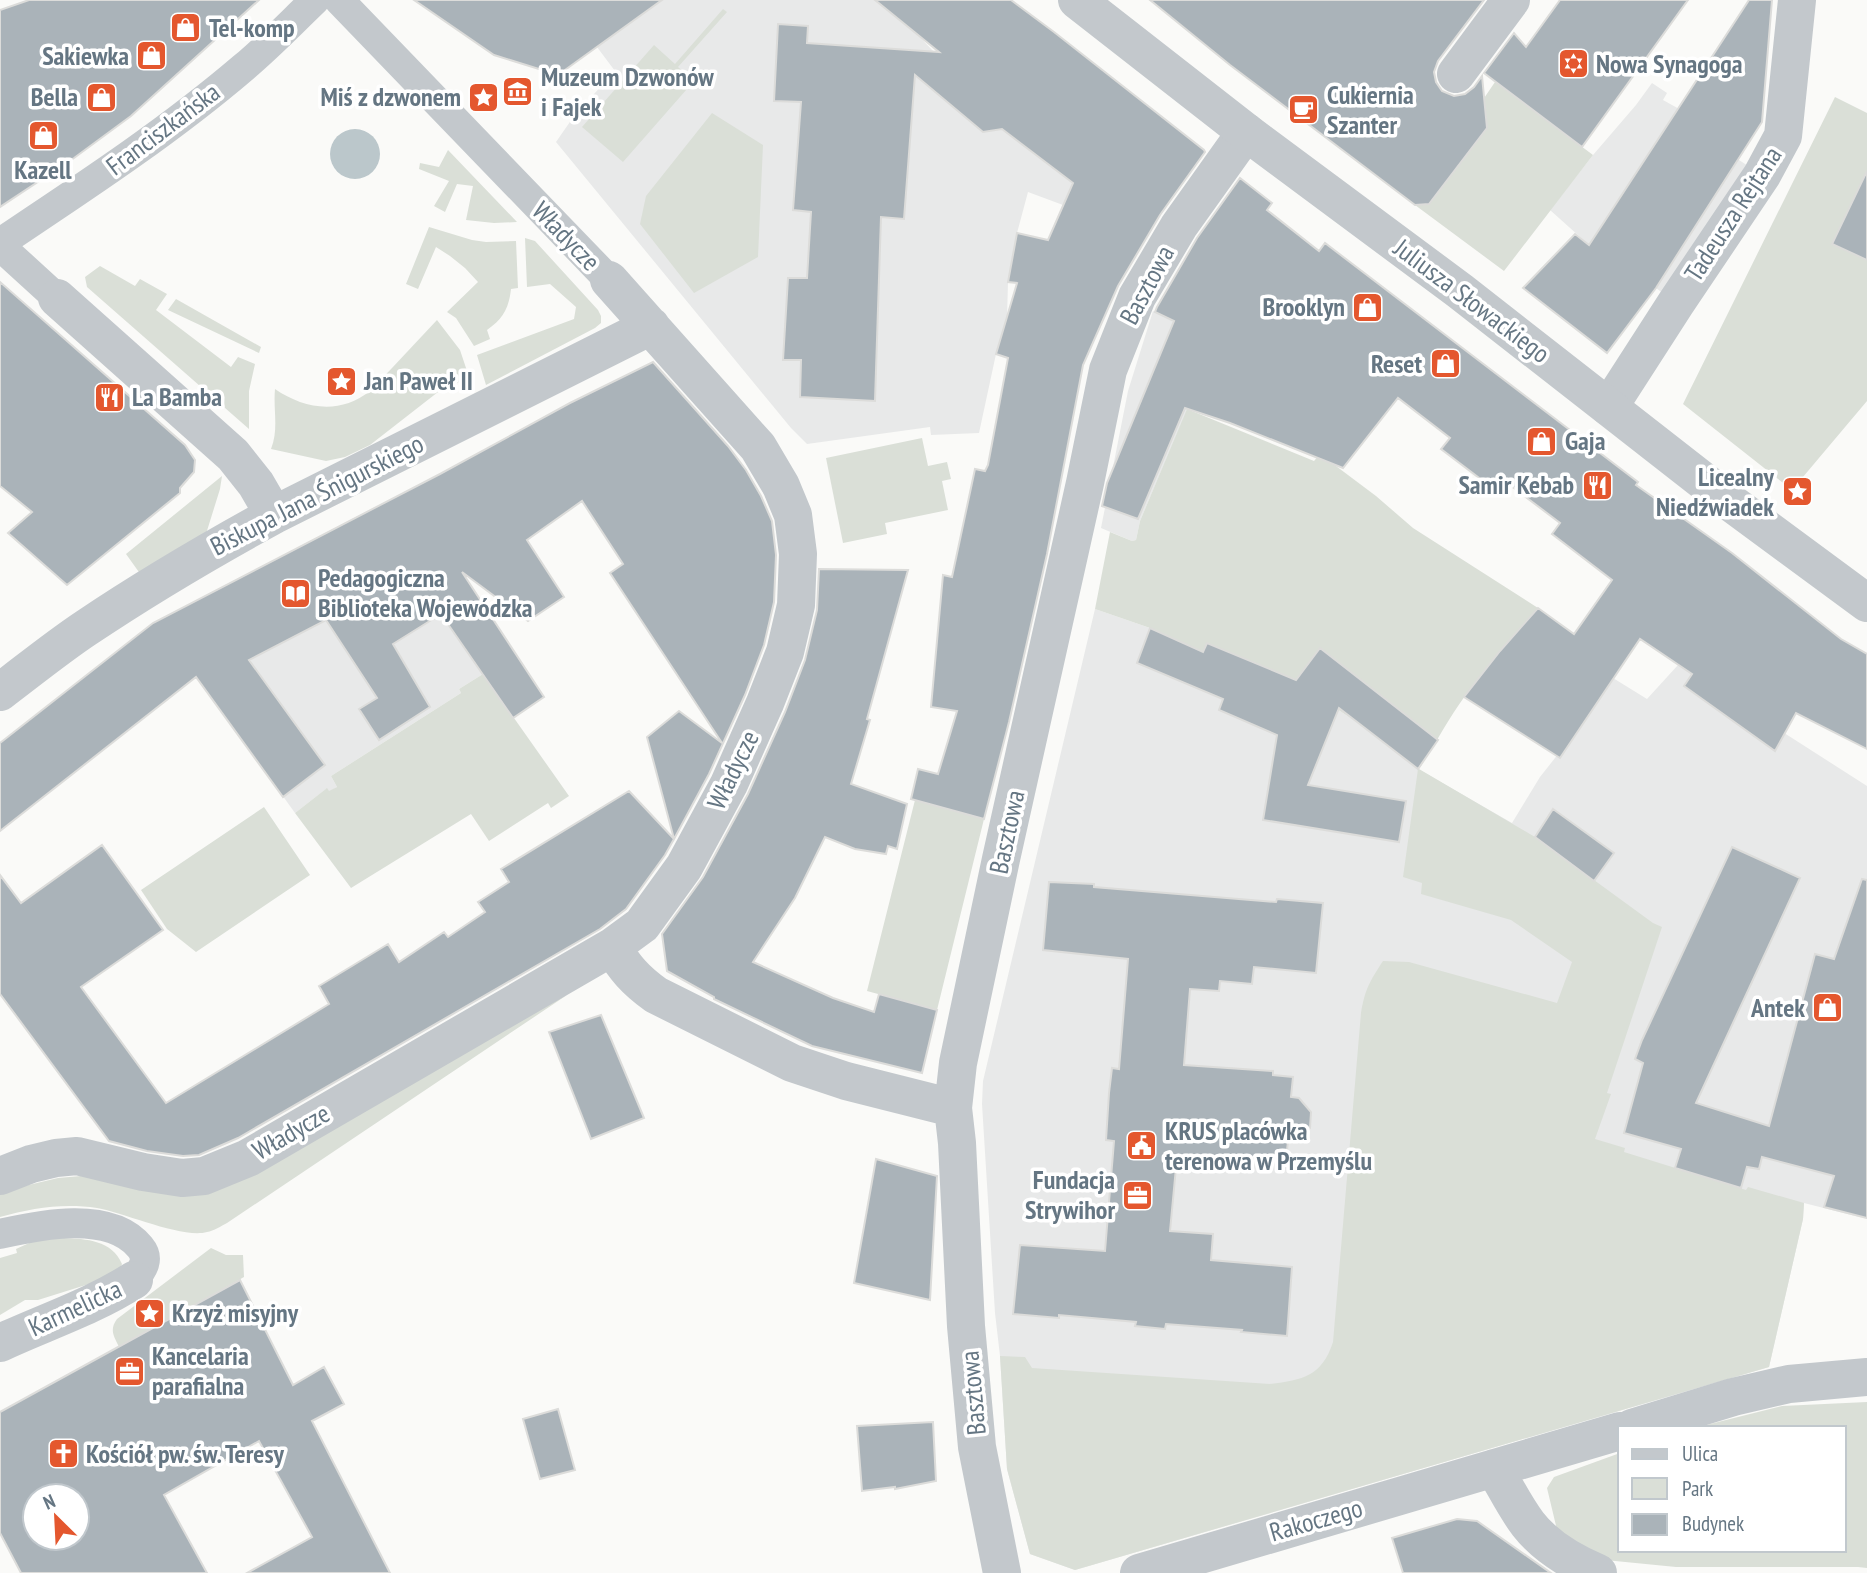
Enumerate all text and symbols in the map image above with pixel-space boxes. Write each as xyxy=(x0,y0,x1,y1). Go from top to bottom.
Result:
shop icon: Tel-komp xyxy=(169,11,203,45)
place label: Tel-komp xyxy=(209,11,295,44)
place label: Sakiewka xyxy=(42,39,129,72)
shop icon: Sakiewka xyxy=(135,39,169,73)
synagogue icon: Nowa Synagoga xyxy=(1556,47,1590,81)
place label: Nowa Synagoga xyxy=(1596,47,1743,80)
place label: Muzeum Dzwonów i Fajek xyxy=(541,60,714,123)
street label: Franciszkańska xyxy=(99,75,226,182)
museum icon: Muzeum Dzwonów i Fajek xyxy=(501,75,535,109)
place label: Cukiernia Szanter xyxy=(1327,78,1414,141)
place label: Bella xyxy=(31,80,78,113)
shop icon: Bella xyxy=(84,80,118,114)
place label: Miś z dzwonem xyxy=(320,80,461,113)
place icon: Miś z dzwonem xyxy=(467,80,501,114)
cafe icon: Cukiernia Szanter xyxy=(1287,93,1321,127)
shop icon: Kazell xyxy=(26,118,60,152)
street label: Tadeusza Rejtana xyxy=(1677,140,1788,287)
place label: Kazell xyxy=(14,153,72,186)
street label: Władycze xyxy=(525,194,607,277)
street label: Juliusza Słowackiego xyxy=(1387,231,1557,370)
street label: Basztowa xyxy=(1112,240,1181,330)
place label: Brooklyn xyxy=(1262,290,1345,323)
shop icon: Brooklyn xyxy=(1351,290,1385,324)
place label: Reset xyxy=(1371,347,1422,380)
shop icon: Reset xyxy=(1428,347,1462,381)
place icon: Jan Paweł II xyxy=(324,364,358,398)
place label: Jan Paweł II xyxy=(363,364,473,397)
restaurant icon: La Bamba xyxy=(92,380,126,414)
place label: La Bamba xyxy=(132,380,222,413)
shop icon: Gaja xyxy=(1525,424,1559,458)
place label: Gaja xyxy=(1565,424,1605,457)
street label: Biskupa Jana Śnigurskiego xyxy=(205,427,429,563)
place label: Licealny Niedźwiadek xyxy=(1656,460,1775,523)
place label: Samir Kebab xyxy=(1458,468,1574,501)
restaurant icon: Samir Kebab xyxy=(1580,468,1614,502)
place icon: Licealny Niedźwiadek xyxy=(1780,475,1814,509)
place label: Pedagogiczna Biblioteka Wojewódzka xyxy=(318,561,533,624)
library icon: Pedagogiczna Biblioteka Wojewódzka xyxy=(278,576,312,610)
street label: Władycze xyxy=(699,725,766,815)
street label: Basztowa xyxy=(982,787,1031,877)
place label: Antek xyxy=(1750,991,1805,1024)
shop icon: Antek xyxy=(1811,991,1845,1025)
street label: Władycze xyxy=(246,1096,335,1167)
place label: KRUS placówka terenowa w Przemyślu xyxy=(1165,1114,1372,1177)
public building icon: KRUS placówka terenowa w Przemyślu xyxy=(1125,1129,1159,1163)
place label: Fundacja Strywihor xyxy=(1025,1163,1115,1226)
office icon: Fundacja Strywihor xyxy=(1121,1178,1155,1212)
street label: Karmelicka xyxy=(23,1272,127,1343)
place icon: Krzyż misyjny xyxy=(132,1296,166,1330)
place label: Krzyż misyjny xyxy=(172,1296,299,1329)
place label: Kancelaria parafialna xyxy=(152,1339,249,1402)
street label: Basztowa xyxy=(952,1350,993,1437)
office icon: Kancelaria parafialna xyxy=(112,1354,146,1388)
legend xyxy=(1618,1426,1846,1552)
church icon: Kościół pw. św. Teresy xyxy=(46,1437,80,1471)
place label: Kościół pw. św. Teresy xyxy=(86,1437,285,1470)
text: Ulica xyxy=(1682,1440,1718,1467)
text: Park xyxy=(1682,1475,1713,1502)
north arrow xyxy=(21,1482,91,1552)
text: N xyxy=(40,1488,59,1515)
street label: Rakoczego xyxy=(1266,1491,1366,1548)
text: Budynek xyxy=(1682,1510,1744,1537)

